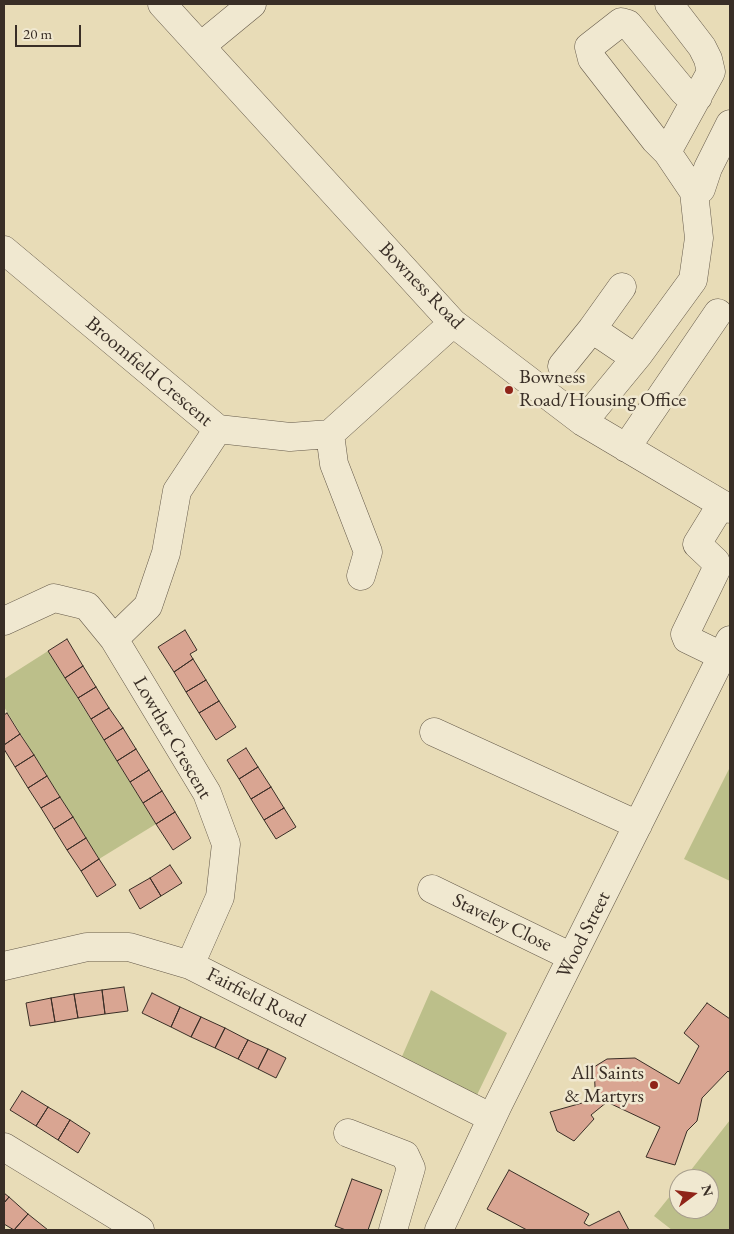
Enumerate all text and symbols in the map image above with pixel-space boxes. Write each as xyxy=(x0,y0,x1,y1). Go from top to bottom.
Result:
scale bar xyxy=(18,15,84,47)
text: 20 m xyxy=(23,24,52,43)
street label: Bowness Road xyxy=(373,237,469,335)
street label: Broomfield Crescent xyxy=(81,312,217,432)
place label: Bowness Road/Housing Office xyxy=(519,366,686,413)
marker: Bowness Road/Housing Office xyxy=(503,384,515,396)
street label: Lowther Crescent xyxy=(127,672,217,804)
street label: Wood Street xyxy=(552,888,616,982)
street label: Staveley Close xyxy=(448,889,556,957)
street label: Fairfield Road xyxy=(202,963,310,1033)
place label: All Saints & Martyrs xyxy=(564,1062,644,1109)
marker: All Saints & Martyrs xyxy=(648,1079,660,1091)
north arrow xyxy=(669,1169,719,1219)
text: N xyxy=(697,1183,718,1198)

